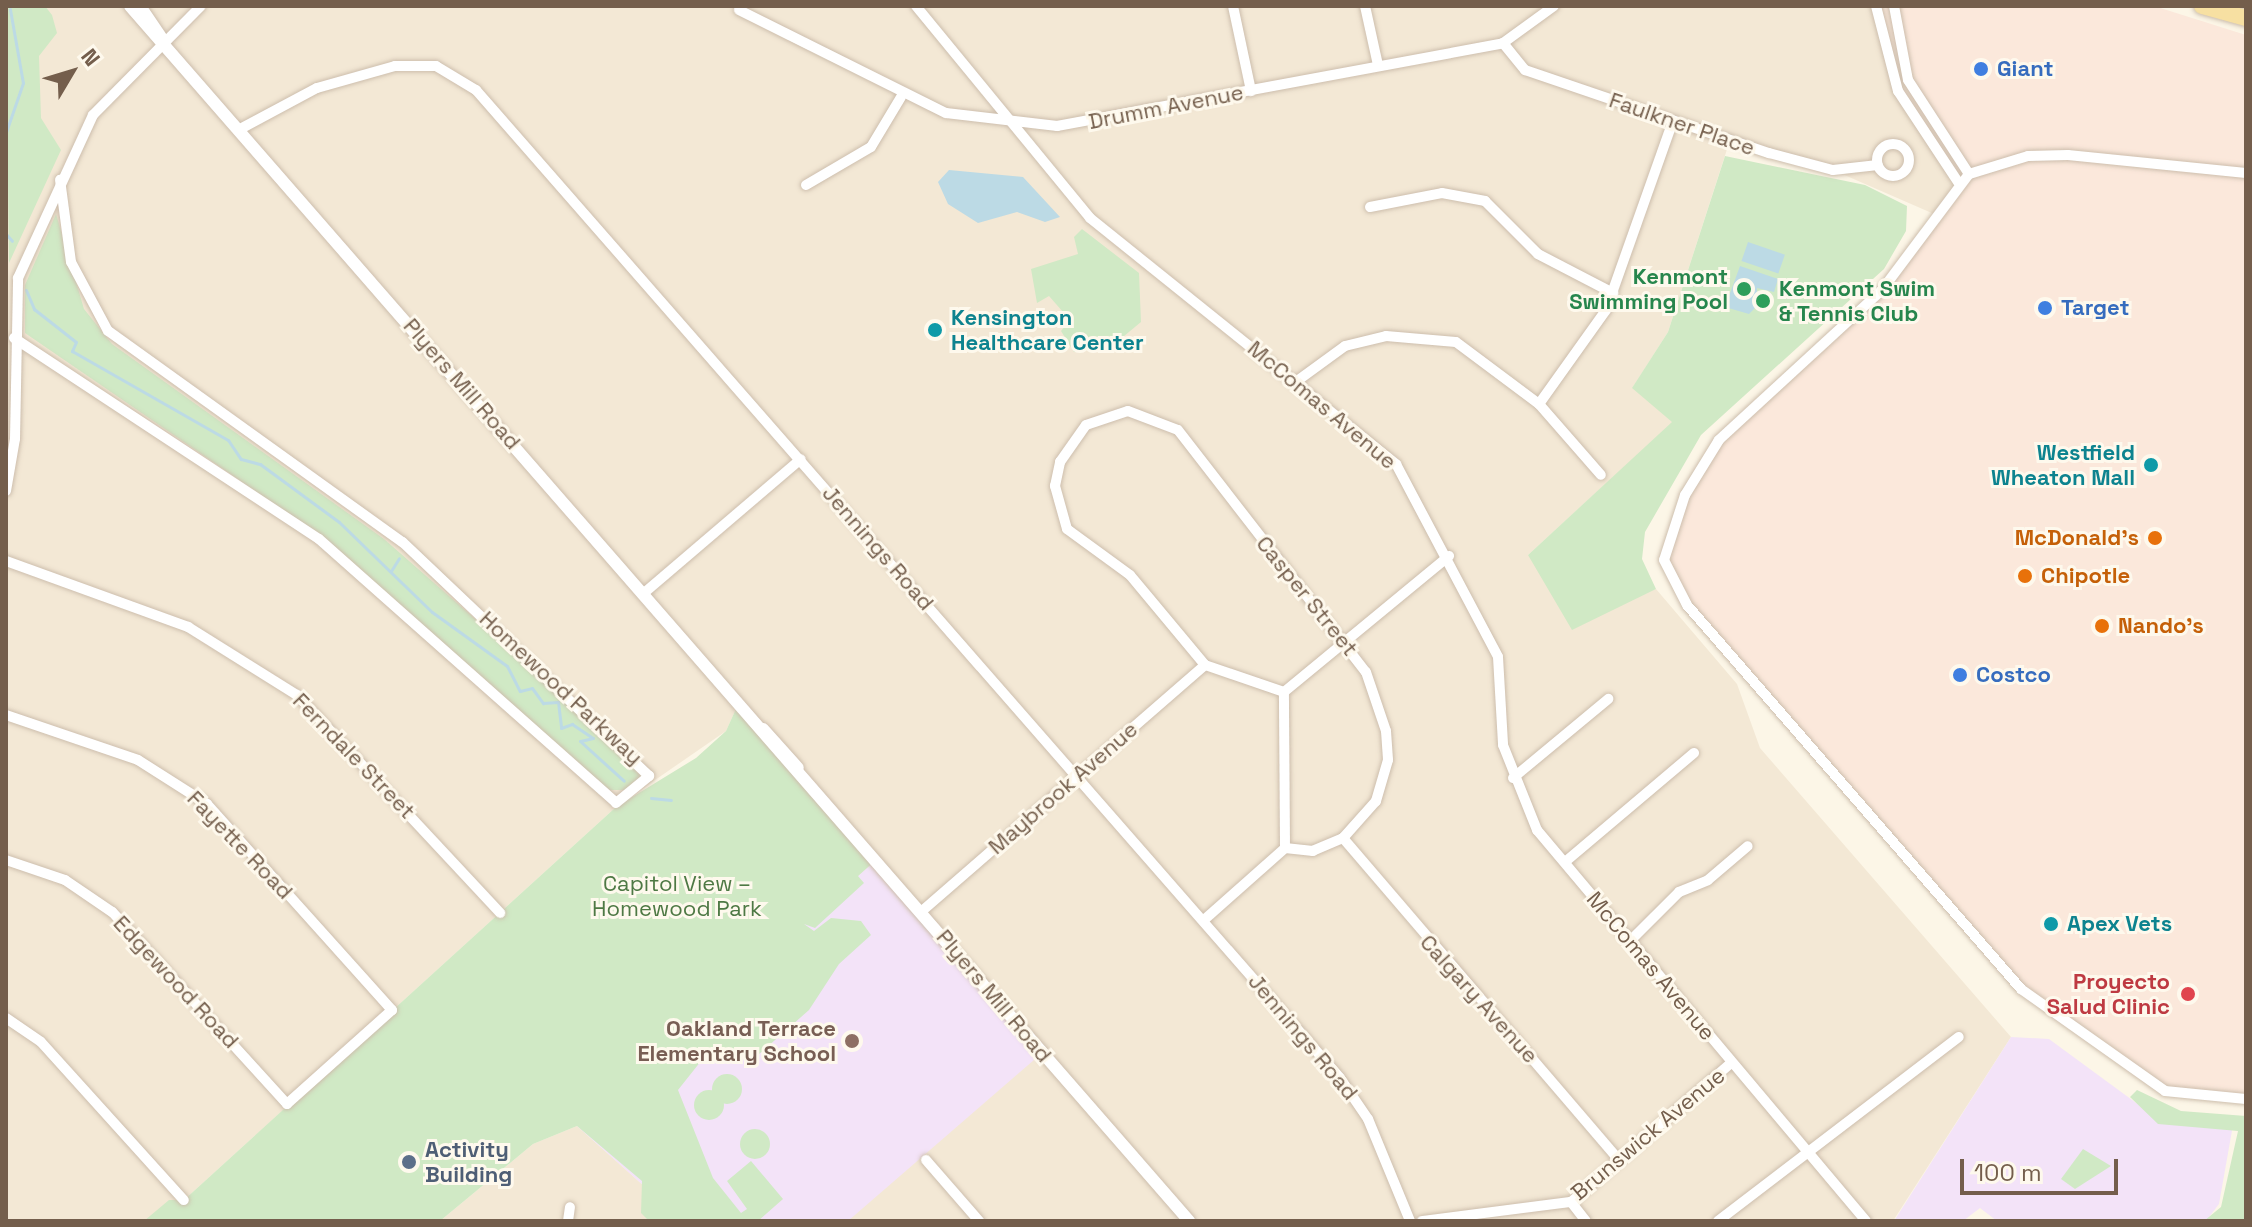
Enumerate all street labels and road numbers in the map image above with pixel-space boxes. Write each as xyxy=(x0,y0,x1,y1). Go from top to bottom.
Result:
street label: Drumm Avenue xyxy=(1086,79,1246,135)
street label: Faulkner Place xyxy=(1606,87,1758,161)
street label: Plyers Mill Road xyxy=(398,313,526,455)
street label: McComas Avenue xyxy=(1242,335,1402,475)
street label: Jennings Road xyxy=(817,480,939,616)
street label: Casper Street xyxy=(1251,531,1363,661)
street label: Homewood Parkway xyxy=(474,606,648,770)
street label: Ferndale Street xyxy=(287,688,421,824)
street label: Maybrook Avenue xyxy=(983,716,1143,860)
street label: Fayette Road xyxy=(182,785,298,905)
street label: McComas Avenue xyxy=(1581,886,1721,1046)
street label: Edgewood Road xyxy=(108,910,244,1054)
street label: Plyers Mill Road xyxy=(931,924,1057,1068)
street label: Calgary Avenue xyxy=(1414,929,1544,1069)
street label: Jennings Road xyxy=(1243,968,1363,1106)
street label: Brunswick Avenue xyxy=(1566,1062,1730,1206)

